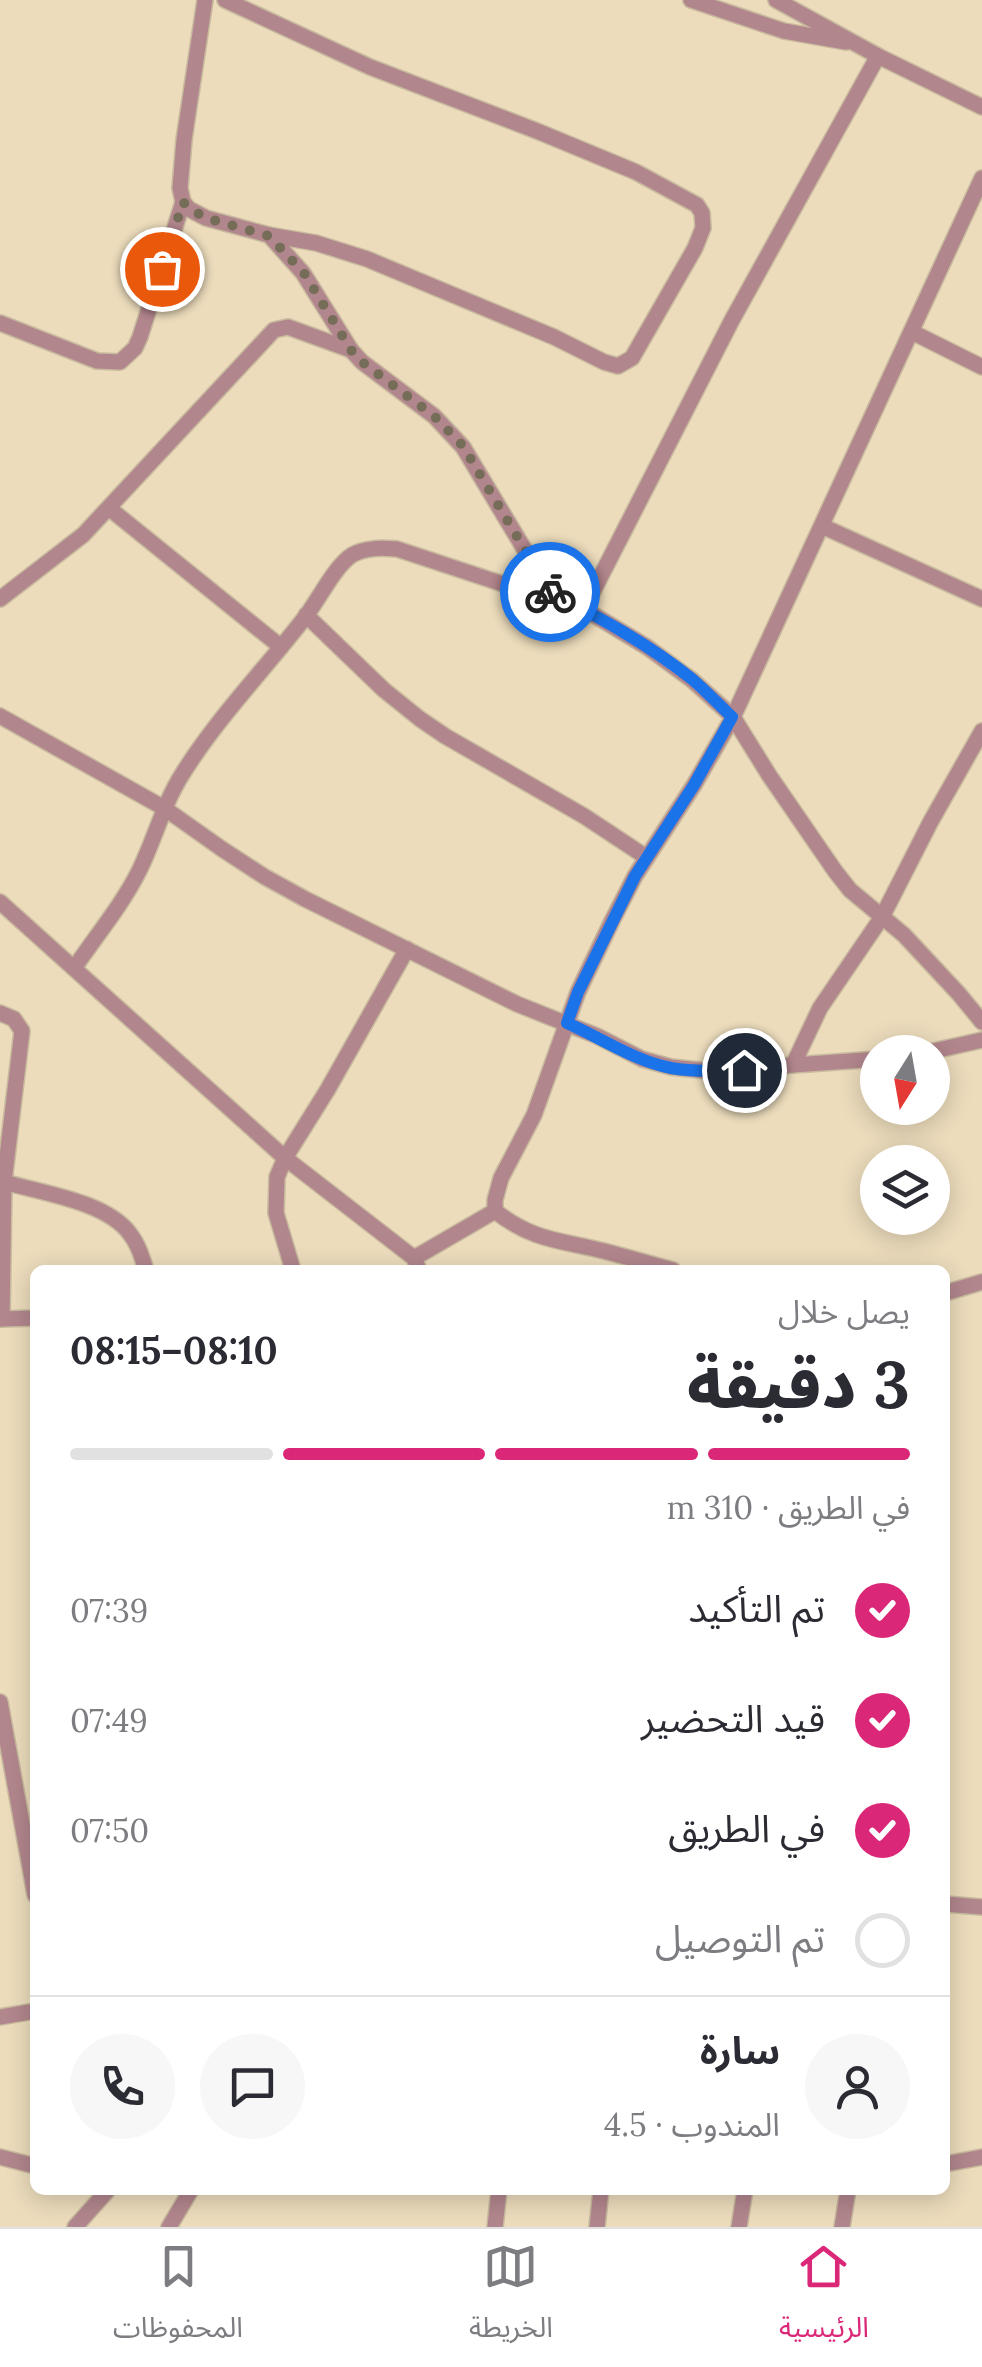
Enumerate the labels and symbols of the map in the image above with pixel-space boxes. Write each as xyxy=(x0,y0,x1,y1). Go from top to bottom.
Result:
pin xyxy=(120,227,205,312)
courier xyxy=(500,542,600,642)
pin xyxy=(702,1028,787,1113)
north arrow xyxy=(860,1035,950,1125)

